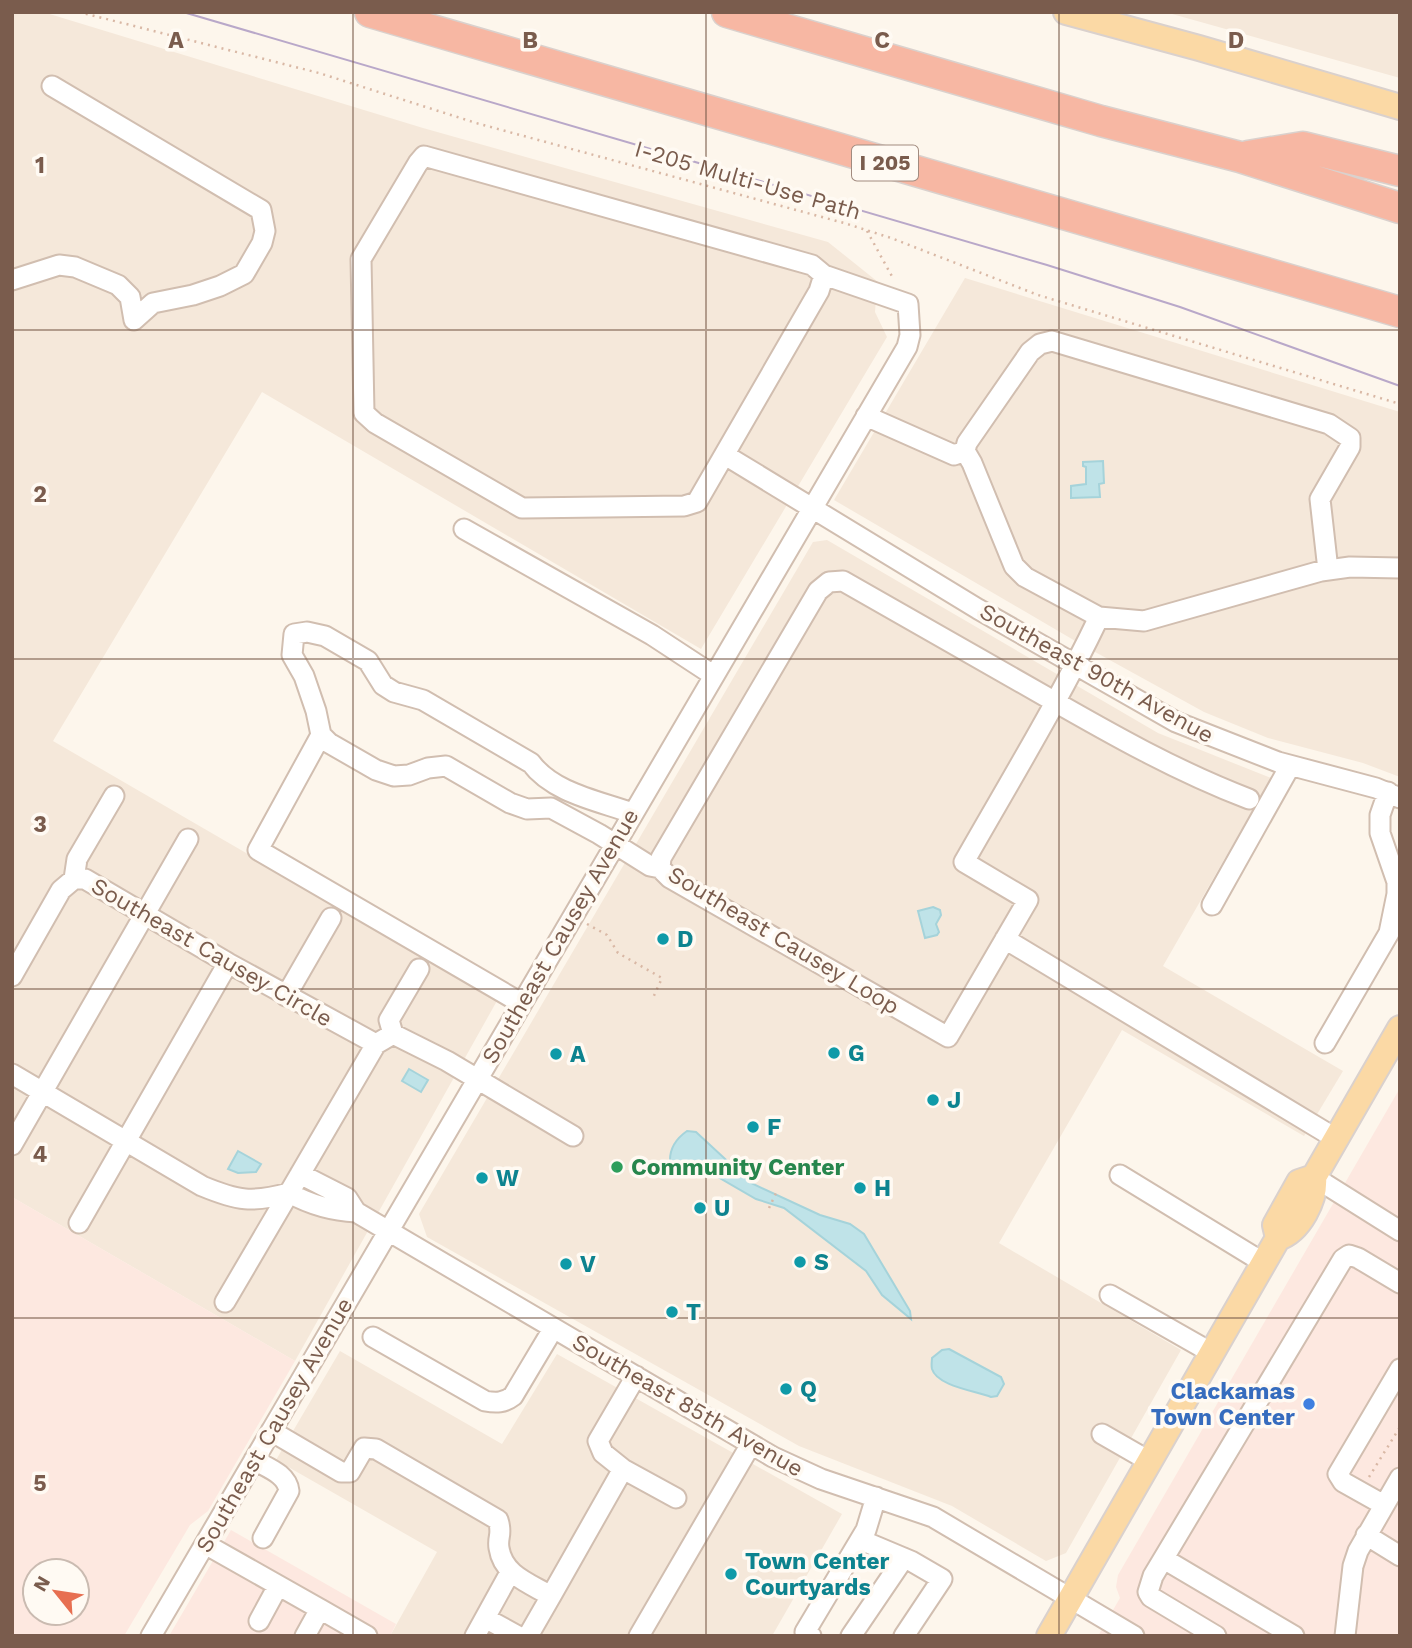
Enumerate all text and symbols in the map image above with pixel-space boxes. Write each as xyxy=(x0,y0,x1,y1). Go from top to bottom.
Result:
text: A xyxy=(168,27,184,54)
text: B xyxy=(522,27,538,54)
text: C xyxy=(874,27,890,54)
text: D xyxy=(1228,27,1244,54)
street label: I-205 Multi-Use Path xyxy=(632,135,864,226)
road number: I 205 xyxy=(852,146,918,180)
text: 1 xyxy=(35,152,45,179)
text: 2 xyxy=(33,481,47,508)
street label: Southeast 90th Avenue xyxy=(975,598,1218,749)
street label: Southeast Causey Avenue xyxy=(475,803,645,1069)
text: 3 xyxy=(33,811,47,838)
street label: Southeast Causey Loop xyxy=(663,861,904,1020)
street label: Southeast Causey Circle xyxy=(87,872,337,1033)
place label: D xyxy=(677,926,694,953)
marker: D xyxy=(655,931,671,947)
place label: A xyxy=(570,1040,586,1068)
place label: G xyxy=(848,1040,865,1067)
marker: G xyxy=(826,1045,842,1061)
marker: A xyxy=(548,1046,564,1062)
place label: J xyxy=(947,1087,961,1114)
marker: J xyxy=(925,1092,941,1108)
place label: F xyxy=(767,1114,781,1141)
marker: F xyxy=(745,1119,761,1135)
text: 4 xyxy=(33,1141,48,1168)
place label: Community Center xyxy=(631,1154,845,1181)
marker: Community Center xyxy=(609,1159,625,1175)
place label: W xyxy=(496,1165,519,1192)
marker: W xyxy=(474,1170,490,1186)
place label: H xyxy=(874,1175,891,1202)
marker: H xyxy=(852,1180,868,1196)
place label: U xyxy=(714,1195,730,1222)
marker: U xyxy=(692,1200,708,1216)
place label: S xyxy=(814,1249,829,1276)
place label: V xyxy=(580,1251,596,1278)
marker: S xyxy=(792,1254,808,1270)
marker: V xyxy=(558,1256,574,1272)
street label: Southeast Causey Avenue xyxy=(190,1293,359,1558)
place label: T xyxy=(686,1299,701,1326)
marker: T xyxy=(664,1304,680,1320)
street label: Southeast 85th Avenue xyxy=(567,1328,808,1483)
place label: Q xyxy=(800,1376,817,1403)
place label: Clackamas Town Center xyxy=(1151,1378,1295,1431)
marker: Q xyxy=(778,1381,794,1397)
marker: Clackamas Town Center xyxy=(1301,1396,1317,1412)
text: 5 xyxy=(33,1470,47,1497)
place label: Town Center Courtyards xyxy=(745,1548,889,1601)
north arrow xyxy=(21,1557,91,1627)
marker: Town Center Courtyards xyxy=(723,1566,739,1582)
text: N xyxy=(28,1572,55,1596)

